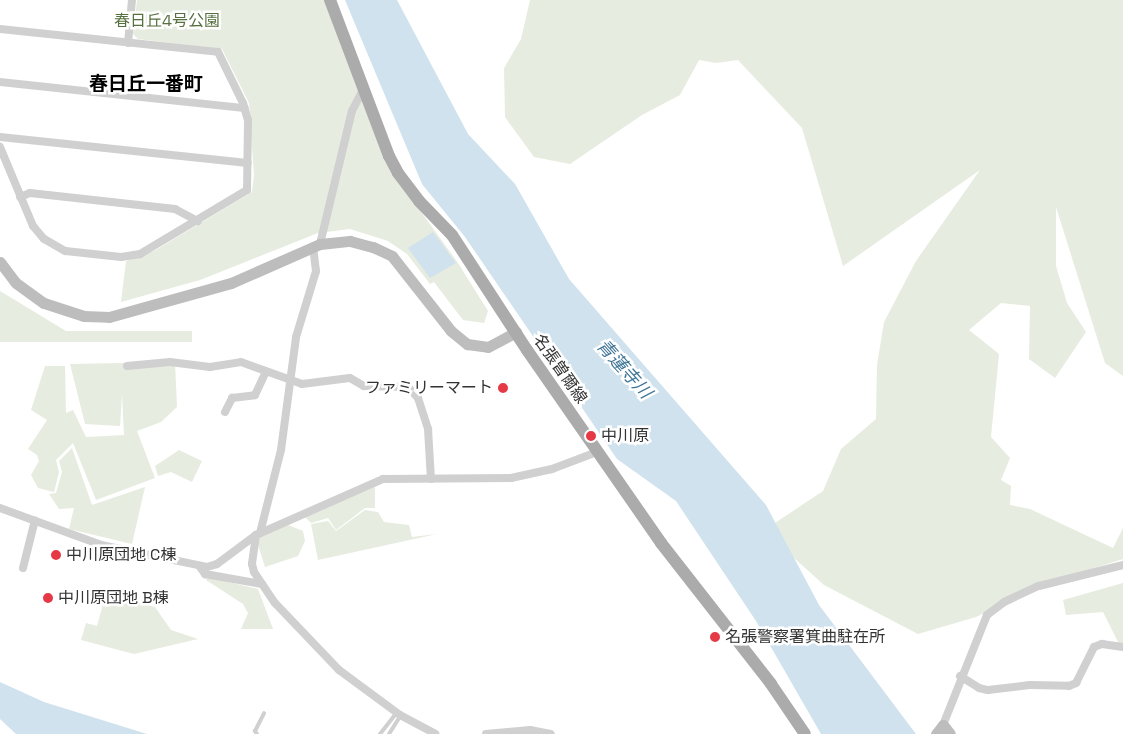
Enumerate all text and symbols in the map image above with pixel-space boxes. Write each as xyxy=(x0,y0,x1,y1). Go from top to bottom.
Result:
park label: 春日丘4号公園 xyxy=(114,11,220,31)
district label: 春日丘一番町 xyxy=(89,73,203,95)
street label: 名張曽爾線 xyxy=(529,331,591,407)
water label: 青蓮寺川 xyxy=(592,335,656,403)
place label: ファミリーマート xyxy=(365,378,493,398)
marker: ファミリーマート xyxy=(497,382,509,394)
place label: 中川原 xyxy=(601,426,649,446)
marker: 中川原 xyxy=(585,430,597,442)
place label: 中川原団地 C棟 xyxy=(66,545,176,565)
marker: 中川原団地 C棟 xyxy=(50,549,62,561)
place label: 中川原団地 B棟 xyxy=(58,588,169,608)
marker: 中川原団地 B棟 xyxy=(42,592,54,604)
place label: 名張警察署箕曲駐在所 xyxy=(725,627,885,647)
marker: 名張警察署箕曲駐在所 xyxy=(709,631,721,643)

